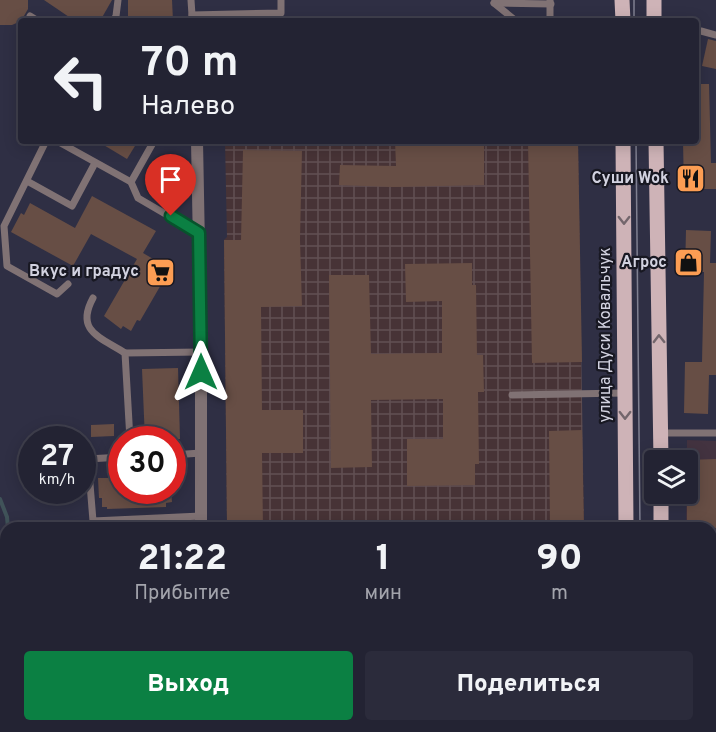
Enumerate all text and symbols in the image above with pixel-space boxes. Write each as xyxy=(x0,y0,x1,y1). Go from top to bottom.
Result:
text: 70 m xyxy=(141,38,239,91)
icon: left xyxy=(42,42,120,120)
text: Налево xyxy=(141,90,235,124)
pin xyxy=(145,154,196,216)
icon: arrive xyxy=(154,163,187,196)
restaurant icon: Суши Wok xyxy=(674,163,706,195)
place label: Суши Wok xyxy=(592,169,669,189)
one-way arrow xyxy=(618,216,630,225)
street label: улица Дуси Ковальчук xyxy=(596,247,616,423)
shop icon: Агрос xyxy=(672,247,704,279)
place label: Агрос xyxy=(621,253,667,273)
supermarket icon: Вкус и градус xyxy=(144,256,176,288)
place label: Вкус и градус xyxy=(29,262,139,282)
one-way arrow xyxy=(653,335,665,344)
position arrow xyxy=(169,340,233,404)
one-way arrow xyxy=(619,411,631,420)
speed limit sign: 30 xyxy=(108,426,186,504)
text: 27 xyxy=(40,439,74,476)
map controls xyxy=(644,450,698,504)
button: layers xyxy=(644,450,698,504)
text: km/h xyxy=(39,471,75,490)
text: 21:22 xyxy=(137,537,227,583)
text: 1 xyxy=(376,537,391,583)
text: 90 xyxy=(536,537,583,583)
text: Прибытие xyxy=(134,581,230,607)
text: мин xyxy=(365,581,402,607)
text: m xyxy=(551,581,568,607)
button: Выход xyxy=(24,651,353,720)
button: Поделиться xyxy=(365,651,693,720)

